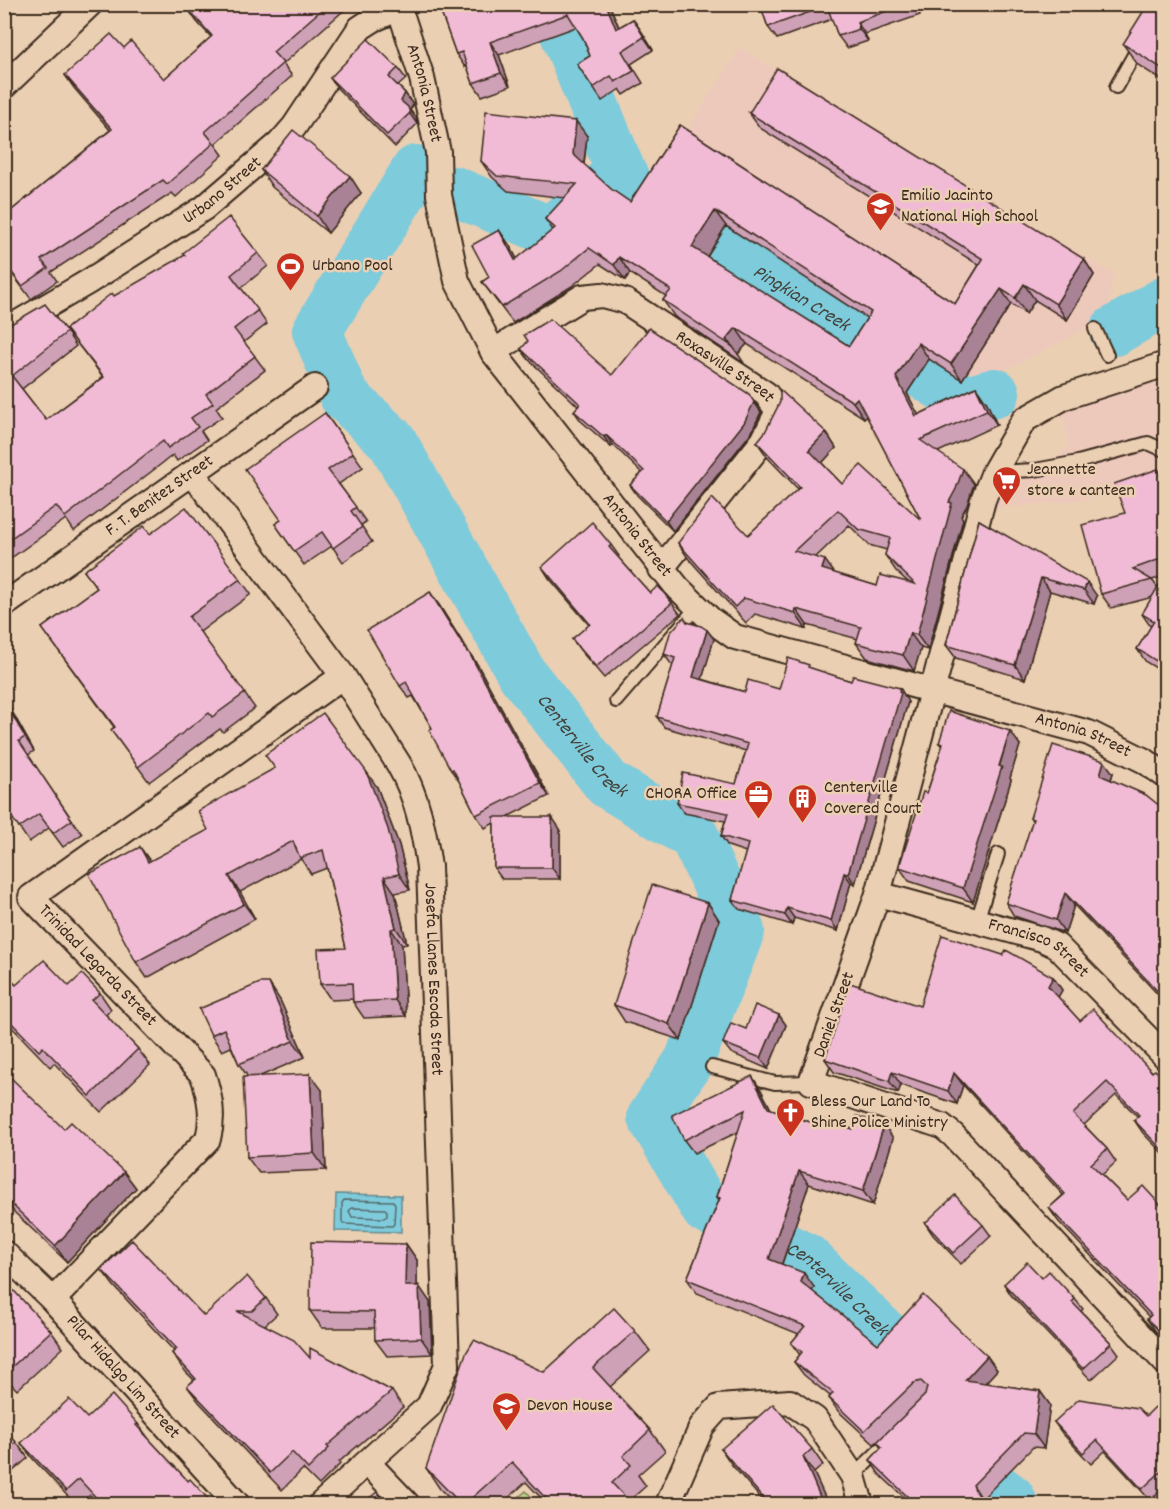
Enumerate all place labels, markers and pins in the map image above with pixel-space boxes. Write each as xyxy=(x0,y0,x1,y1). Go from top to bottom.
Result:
place label: Emilio Jacinto National High School xyxy=(901,184,1039,230)
school or university icon: Emilio Jacinto National High School xyxy=(864,190,896,232)
sports icon: Urbano Pool xyxy=(275,250,307,292)
place label: Urbano Pool xyxy=(312,254,393,279)
place label: Jeannette store & canteen xyxy=(1027,458,1135,504)
supermarket icon: Jeannette store & canteen xyxy=(990,464,1022,506)
place label: Centerville Covered Court xyxy=(824,776,922,822)
office icon: CHORA Office xyxy=(742,778,774,820)
place label: CHORA Office xyxy=(645,782,737,807)
building icon: Centerville Covered Court xyxy=(787,782,819,824)
place label: Bless Our Land To Shine Police Ministry xyxy=(811,1090,948,1136)
church icon: Bless Our Land To Shine Police Ministry xyxy=(774,1096,806,1138)
school or university icon: Devon House xyxy=(490,1390,522,1432)
place label: Devon House xyxy=(527,1394,613,1419)

